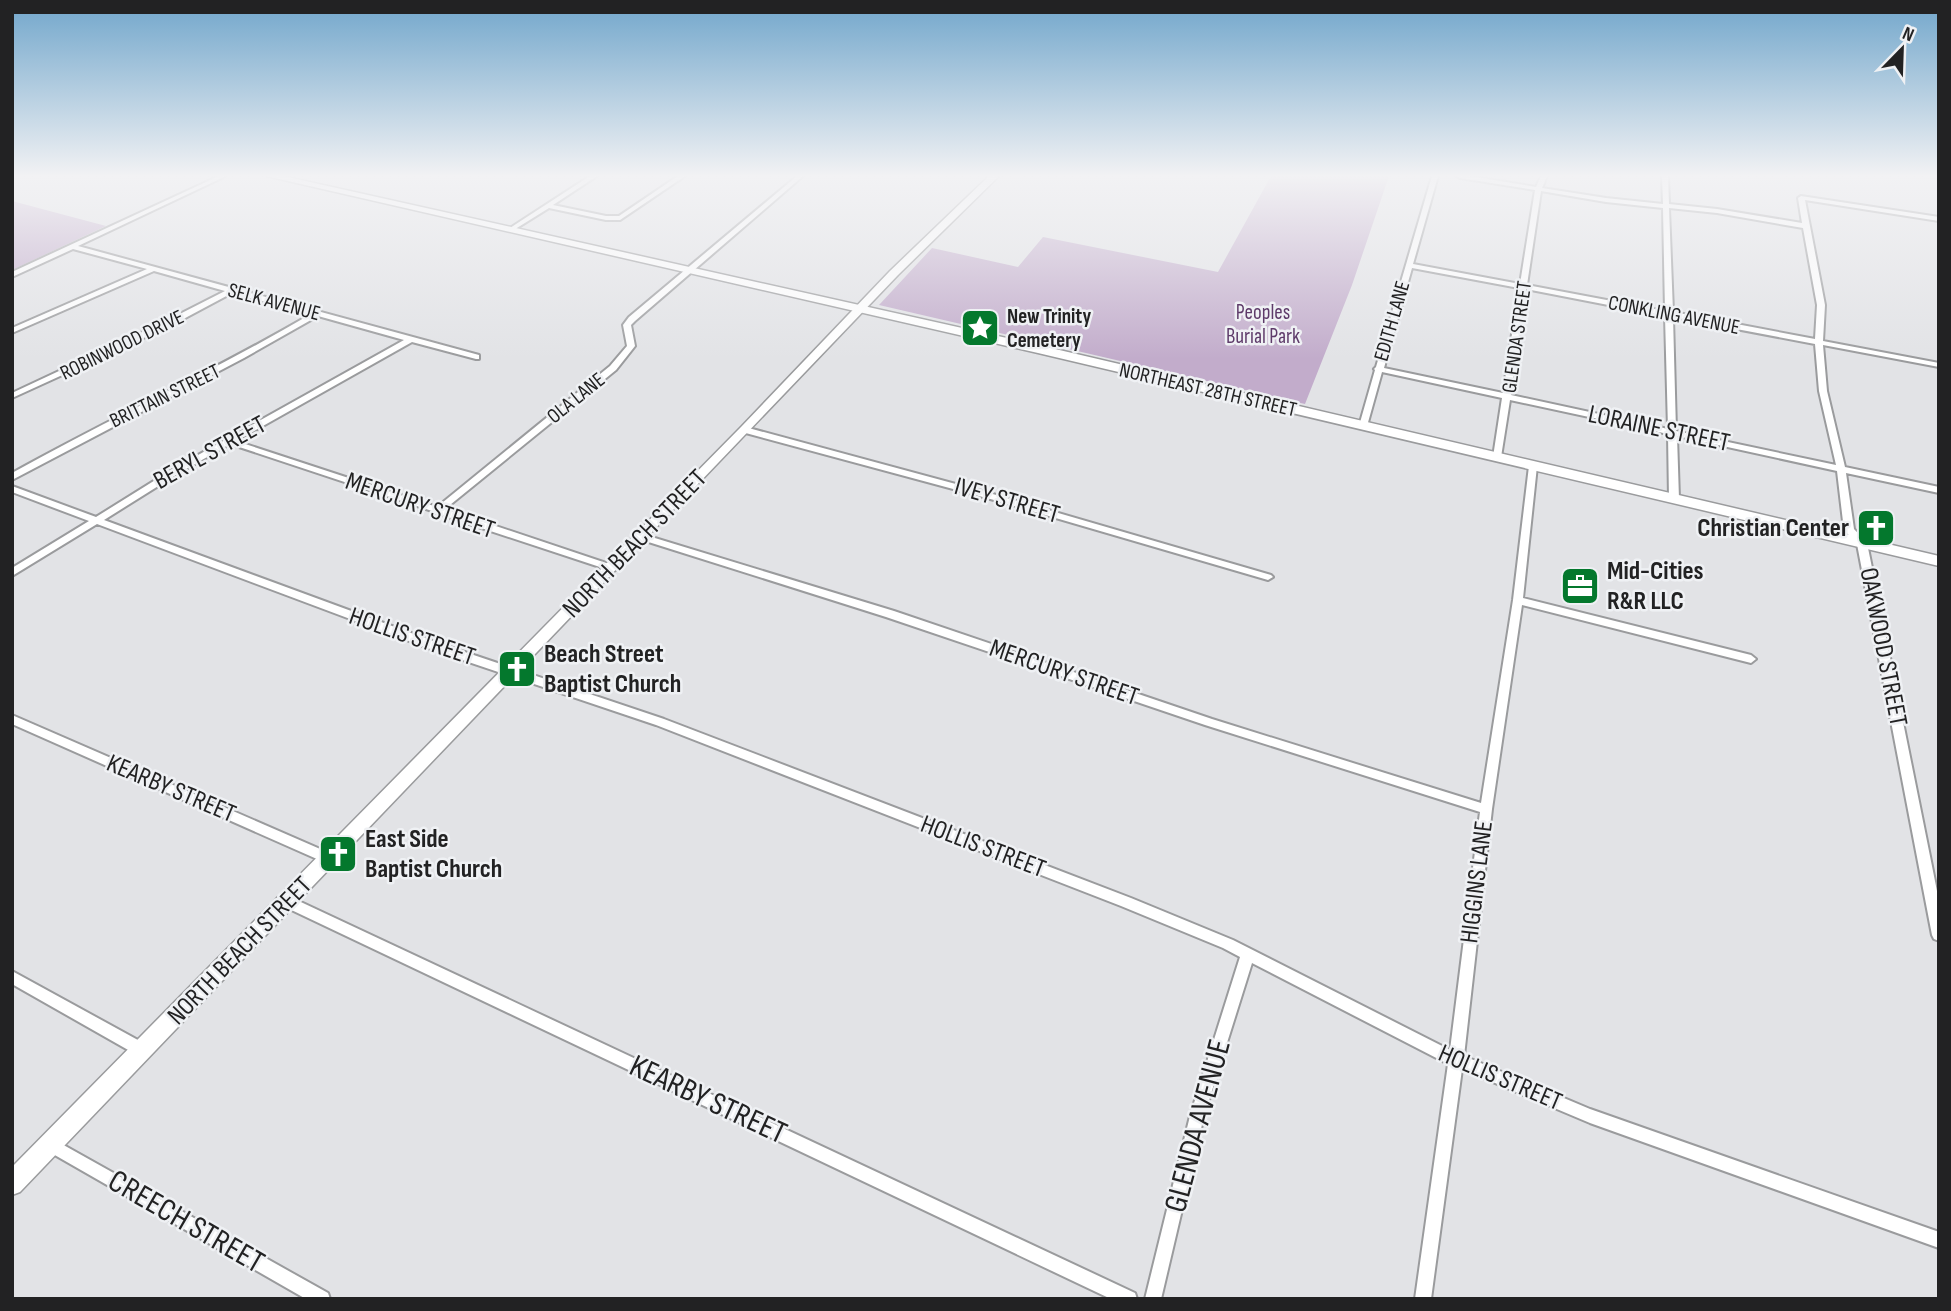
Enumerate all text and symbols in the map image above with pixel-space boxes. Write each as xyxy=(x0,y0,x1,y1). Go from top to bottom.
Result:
north arrow xyxy=(1867,14,1937,84)
text: N xyxy=(1899,22,1917,47)
street label: SELK AVENUE xyxy=(225,278,323,326)
street label: EDITH LANE xyxy=(1369,278,1415,364)
street label: GLENDA STREET xyxy=(1497,279,1537,395)
street label: CONKLING AVENUE xyxy=(1606,290,1742,340)
park label: Peoples Burial Park xyxy=(1226,300,1300,349)
street label: ROBINWOOD DRIVE xyxy=(56,304,188,386)
place label: New Trinity Cemetery xyxy=(1007,304,1091,353)
place icon: New Trinity Cemetery xyxy=(959,307,1001,349)
street label: NORTHEAST 28TH STREET xyxy=(1117,357,1300,423)
street label: BRITTAIN STREET xyxy=(106,358,225,433)
street label: OLA LANE xyxy=(542,367,610,429)
street label: LORAINE STREET xyxy=(1585,399,1733,459)
street label: BERYL STREET xyxy=(148,409,272,497)
street label: NORTH BEACH STREET xyxy=(556,463,714,625)
street label: MERCURY STREET xyxy=(341,466,499,546)
street label: IVEY STREET xyxy=(951,471,1063,531)
church icon: Christian Center xyxy=(1855,507,1897,549)
place label: Christian Center xyxy=(1697,513,1849,544)
place label: Mid-Cities R&R LLC xyxy=(1607,556,1704,617)
office icon: Mid-Cities R&R LLC xyxy=(1559,565,1601,607)
street label: OAKWOOD STREET xyxy=(1852,565,1914,729)
street label: HOLLIS STREET xyxy=(345,601,479,673)
street label: MERCURY STREET xyxy=(985,633,1143,713)
place label: Beach Street Baptist Church xyxy=(544,639,681,700)
church icon: Beach Street Baptist Church xyxy=(496,648,538,690)
street label: KEARBY STREET xyxy=(102,748,240,830)
street label: HOLLIS STREET xyxy=(916,809,1050,885)
street label: HIGGINS LANE xyxy=(1454,819,1500,945)
place label: East Side Baptist Church xyxy=(365,824,502,885)
church icon: East Side Baptist Church xyxy=(317,833,359,875)
street label: NORTH BEACH STREET xyxy=(161,870,319,1032)
street label: GLENDA AVENUE xyxy=(1156,1035,1240,1217)
street label: HOLLIS STREET xyxy=(1434,1038,1566,1118)
street label: KEARBY STREET xyxy=(623,1047,793,1153)
street label: CREECH STREET xyxy=(101,1162,271,1282)

